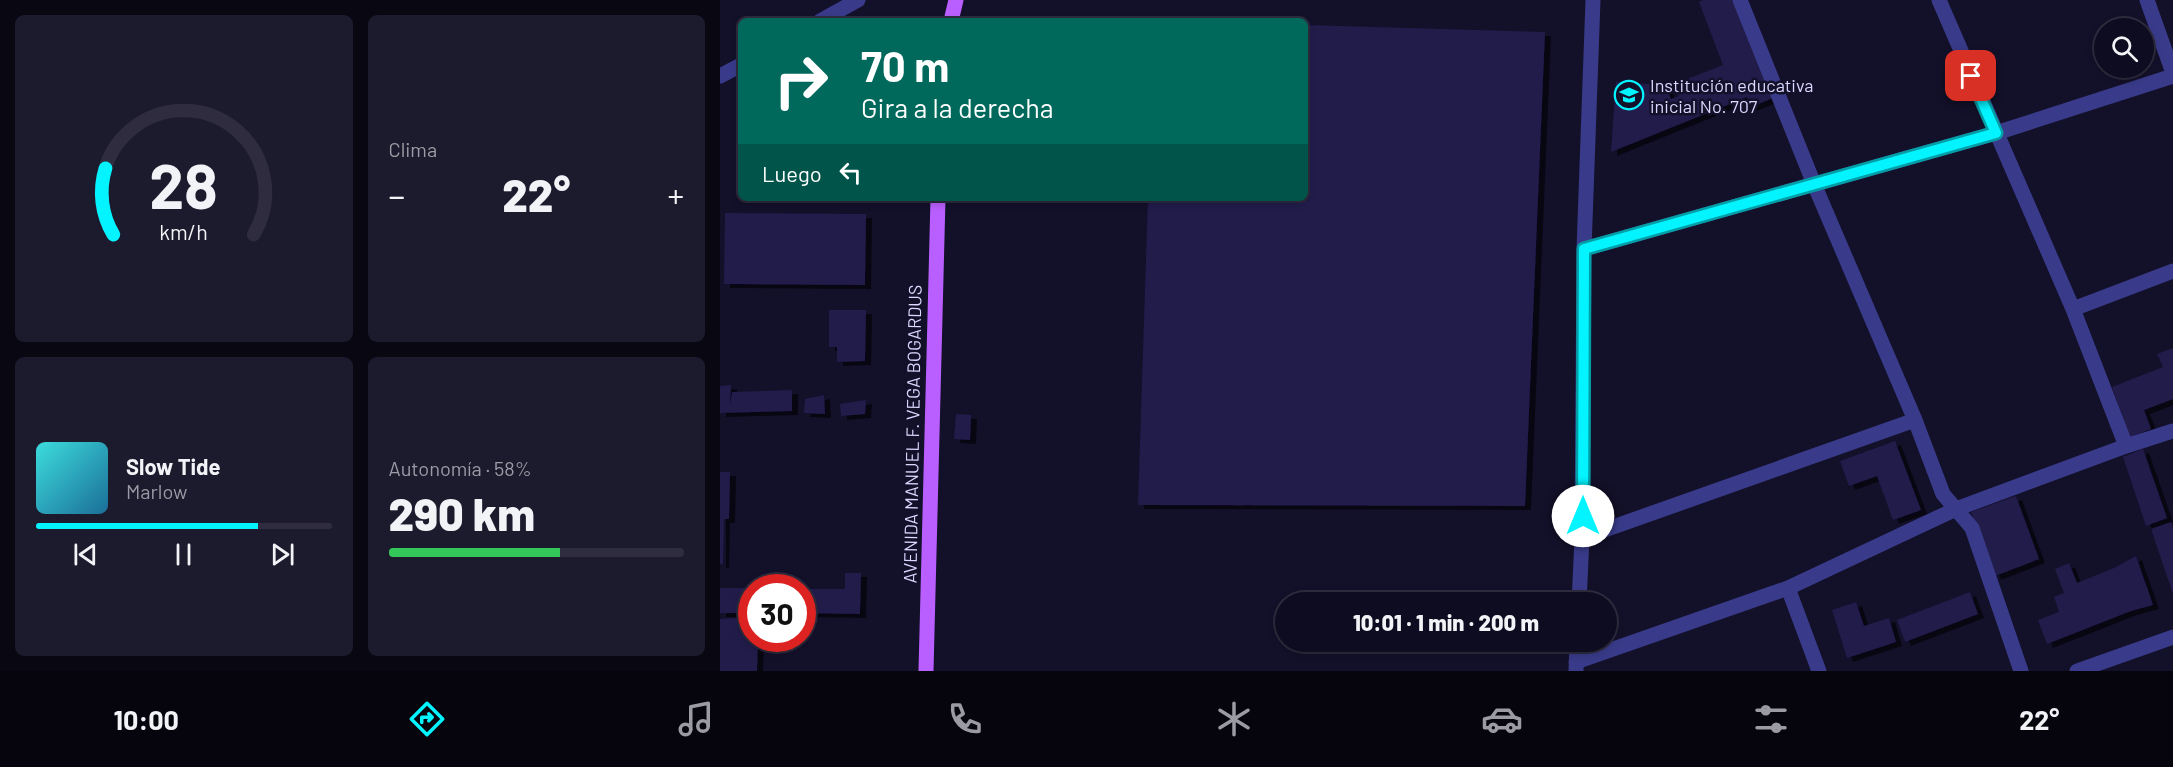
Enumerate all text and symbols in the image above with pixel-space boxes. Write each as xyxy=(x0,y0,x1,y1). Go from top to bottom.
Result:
map controls xyxy=(2094,18,2154,78)
button: search xyxy=(2094,18,2154,78)
text: 70 m xyxy=(861,40,949,90)
icon: right xyxy=(762,42,840,120)
pin xyxy=(1945,50,1996,101)
icon: arrive xyxy=(1954,59,1987,92)
place label: Institución educativa inicial No. 707 xyxy=(1650,74,1814,117)
school or university icon: Institución educativa inicial No. 707 xyxy=(1613,79,1645,111)
text: Gira a la derecha xyxy=(861,91,1054,123)
text: Clima xyxy=(389,137,437,161)
text: 28 xyxy=(149,147,218,221)
icon: left xyxy=(834,156,867,189)
text: Luego xyxy=(762,160,822,186)
text: 22° xyxy=(502,167,570,221)
text: − xyxy=(389,175,405,215)
text: + xyxy=(667,175,684,215)
text: km/h xyxy=(159,220,208,245)
street label: AVENIDA MANUEL F. VEGA BOGARDUS xyxy=(898,284,926,584)
text: Slow Tide xyxy=(126,453,221,479)
text: Autonomía · 58% xyxy=(389,456,532,480)
text: Marlow xyxy=(126,479,187,503)
position arrow xyxy=(1551,484,1615,548)
text: 290 km xyxy=(389,486,535,540)
icon: previous xyxy=(69,538,102,571)
icon: pause xyxy=(167,538,200,571)
icon: next xyxy=(266,538,299,571)
speed limit sign: 30 xyxy=(738,574,816,652)
text: 10:01 · 1 min · 200 m xyxy=(1353,609,1539,635)
icon: directions xyxy=(406,698,448,740)
icon: music xyxy=(675,698,717,740)
icon: phone xyxy=(944,698,986,740)
icon: climate xyxy=(1213,698,1255,740)
icon: car xyxy=(1481,698,1523,740)
icon: filters xyxy=(1750,698,1792,740)
text: 10:00 xyxy=(113,703,179,735)
text: 22° xyxy=(2019,703,2060,735)

